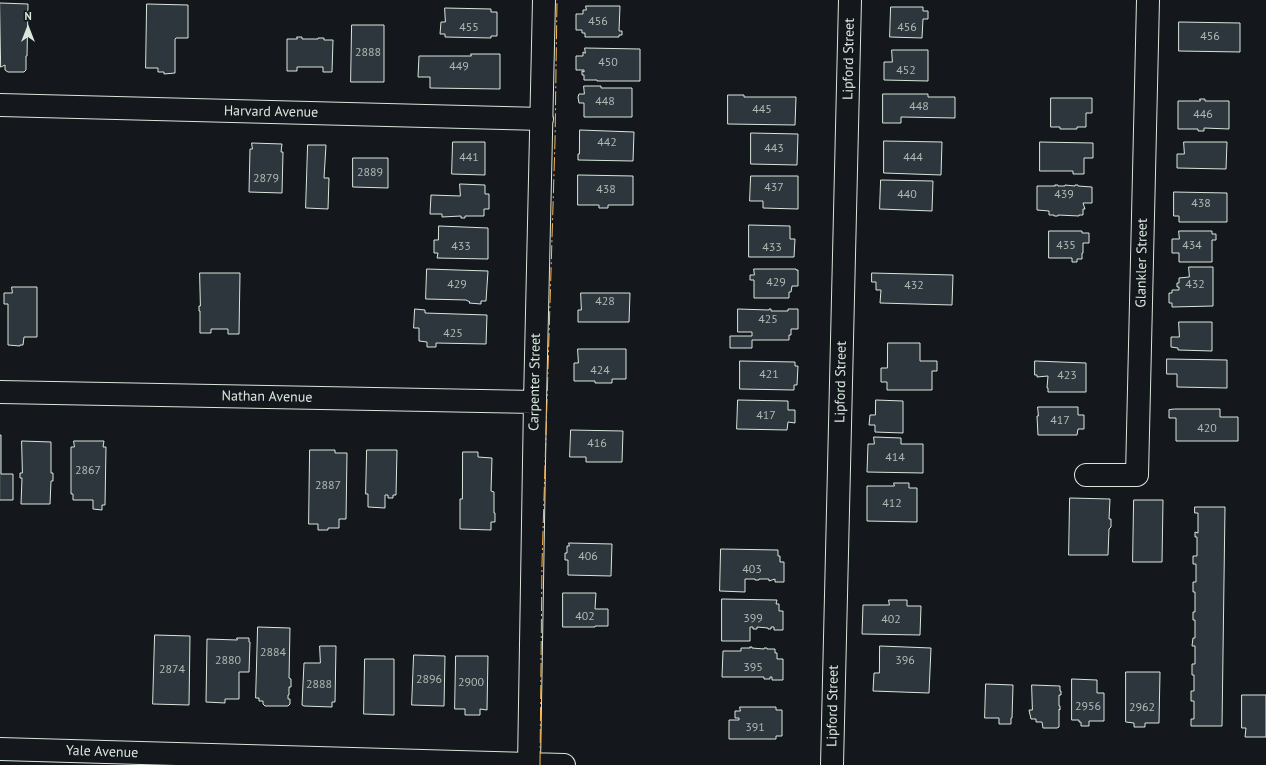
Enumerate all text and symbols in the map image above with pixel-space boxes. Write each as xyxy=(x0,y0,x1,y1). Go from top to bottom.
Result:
north arrow xyxy=(8,8,48,48)
text: N xyxy=(24,9,32,23)
house number: 456 xyxy=(588,15,608,29)
street label: Lipford Street xyxy=(840,18,858,100)
house number: 455 xyxy=(459,21,479,35)
house number: 456 xyxy=(897,21,917,35)
house number: 456 xyxy=(1200,30,1220,44)
house number: 2888 xyxy=(355,46,381,60)
house number: 450 xyxy=(598,56,618,70)
house number: 449 xyxy=(449,60,469,74)
house number: 452 xyxy=(896,64,916,78)
house number: 448 xyxy=(595,95,615,109)
house number: 448 xyxy=(909,100,929,114)
street label: Harvard Avenue xyxy=(224,103,318,121)
house number: 445 xyxy=(752,103,772,117)
house number: 446 xyxy=(1193,108,1213,122)
house number: 442 xyxy=(597,136,617,150)
house number: 443 xyxy=(764,142,784,156)
house number: 441 xyxy=(459,151,479,165)
house number: 444 xyxy=(903,151,923,165)
house number: 2889 xyxy=(357,166,383,180)
house number: 2879 xyxy=(253,172,279,186)
house number: 437 xyxy=(764,181,784,195)
house number: 438 xyxy=(596,183,616,197)
house number: 440 xyxy=(897,188,917,202)
house number: 439 xyxy=(1054,188,1074,202)
house number: 438 xyxy=(1191,197,1211,211)
street label: Glankler Street xyxy=(1133,218,1151,308)
house number: 435 xyxy=(1056,239,1076,253)
house number: 434 xyxy=(1182,239,1202,253)
house number: 433 xyxy=(451,240,471,254)
house number: 433 xyxy=(762,241,782,255)
house number: 429 xyxy=(766,276,786,290)
house number: 429 xyxy=(447,278,467,292)
house number: 432 xyxy=(1185,278,1205,292)
house number: 432 xyxy=(904,279,924,293)
house number: 428 xyxy=(595,295,615,309)
house number: 425 xyxy=(758,313,778,327)
house number: 425 xyxy=(443,327,463,341)
street label: Carpenter Street xyxy=(526,333,544,431)
street label: Lipford Street xyxy=(832,341,850,423)
house number: 424 xyxy=(590,364,610,378)
house number: 421 xyxy=(759,368,779,382)
house number: 423 xyxy=(1057,369,1077,383)
street label: Nathan Avenue xyxy=(221,388,313,406)
house number: 417 xyxy=(756,409,776,423)
house number: 417 xyxy=(1050,414,1070,428)
house number: 420 xyxy=(1197,422,1217,436)
house number: 416 xyxy=(587,437,607,451)
house number: 414 xyxy=(885,451,905,465)
house number: 2867 xyxy=(75,464,101,478)
house number: 2887 xyxy=(315,479,341,493)
house number: 412 xyxy=(882,497,902,511)
house number: 406 xyxy=(578,550,598,564)
house number: 403 xyxy=(742,563,762,577)
house number: 402 xyxy=(575,610,595,624)
house number: 399 xyxy=(743,612,763,626)
house number: 402 xyxy=(881,613,901,627)
house number: 2884 xyxy=(260,646,286,660)
house number: 2880 xyxy=(215,654,241,668)
house number: 396 xyxy=(895,654,915,668)
house number: 395 xyxy=(743,661,763,675)
house number: 2874 xyxy=(159,663,185,677)
street label: Lipford Street xyxy=(824,665,842,747)
house number: 2896 xyxy=(416,673,442,687)
house number: 2900 xyxy=(458,676,484,690)
house number: 2888 xyxy=(306,678,332,692)
house number: 2956 xyxy=(1075,700,1101,714)
house number: 2962 xyxy=(1129,701,1155,715)
house number: 391 xyxy=(745,721,765,735)
street label: Yale Avenue xyxy=(66,742,138,762)

